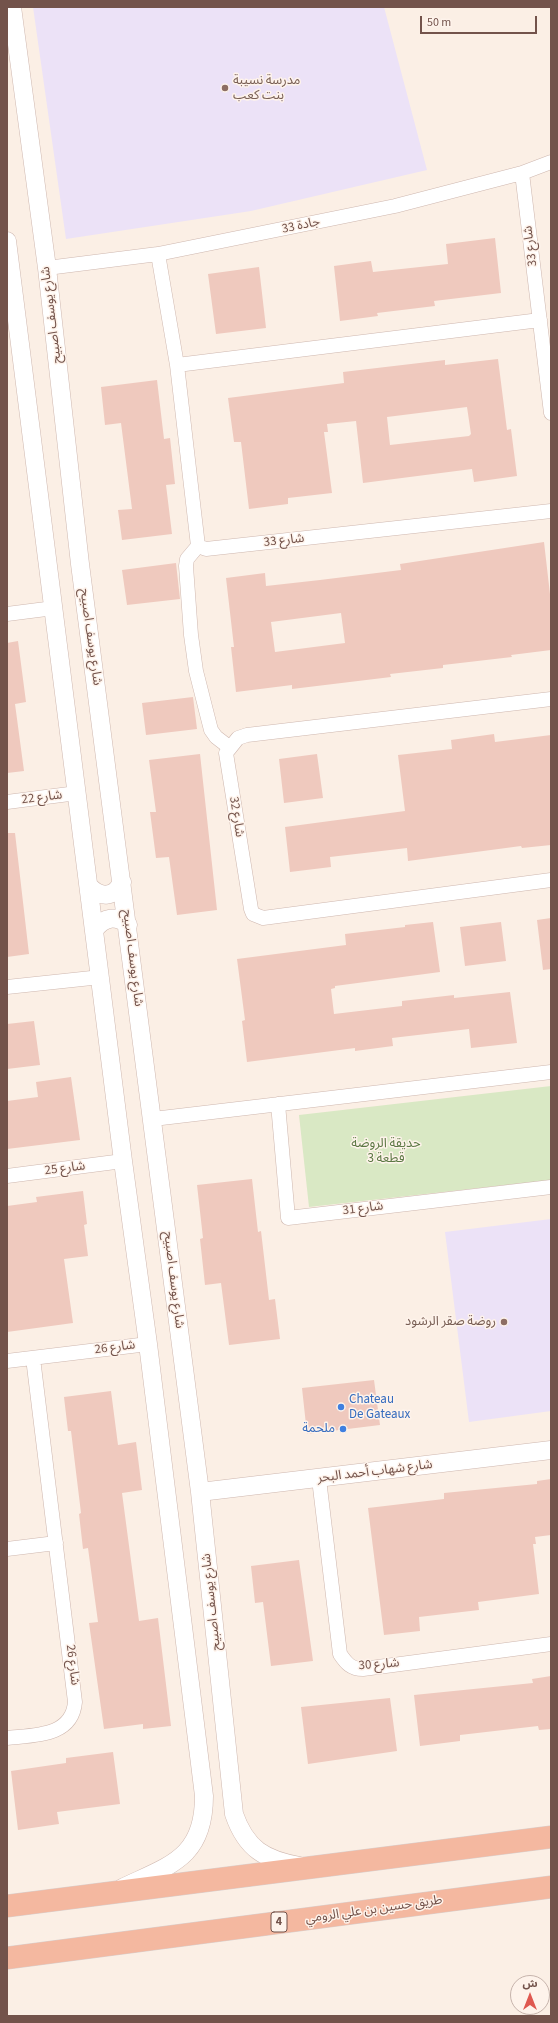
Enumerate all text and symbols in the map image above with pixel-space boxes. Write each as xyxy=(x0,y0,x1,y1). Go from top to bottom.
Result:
scale bar xyxy=(422,8,539,34)
text: 50 m xyxy=(427,14,451,31)
place label: مدرسة نسيبة بنت كعب xyxy=(233,73,300,104)
marker: مدرسة نسيبة بنت كعب xyxy=(220,83,230,93)
street label: جادة 33 xyxy=(281,214,321,238)
street label: شارع 33 xyxy=(521,225,541,267)
street label: شارع يوسف اصبيح xyxy=(38,266,66,364)
street label: شارع 33 xyxy=(263,531,305,551)
street label: شارع يوسف اصبيح xyxy=(75,588,105,686)
street label: شارع 22 xyxy=(21,788,63,808)
street label: شارع 32 xyxy=(225,796,247,838)
street label: شارع يوسف اصبيح xyxy=(118,909,146,1007)
park label: حديقة الروضة قطعة 3 xyxy=(351,1136,421,1167)
street label: شارع 25 xyxy=(44,1159,86,1179)
street label: شارع 31 xyxy=(342,1199,384,1219)
street label: شارع يوسف اصبيح xyxy=(159,1231,187,1329)
place label: روضة صقر الرشود xyxy=(405,1314,496,1330)
marker: روضة صقر الرشود xyxy=(499,1317,509,1327)
street label: شارع 26 xyxy=(94,1338,136,1358)
place label: Chateau De Gateaux xyxy=(349,1392,410,1423)
marker: Chateau De Gateaux xyxy=(336,1402,346,1412)
place label: ملحمة xyxy=(302,1421,335,1437)
marker: ملحمة xyxy=(338,1424,348,1434)
street label: شارع شهاب أحمد البحر xyxy=(316,1457,434,1487)
street label: شارع يوسف اصبيح xyxy=(199,1553,225,1651)
street label: شارع 26 xyxy=(62,1644,82,1686)
street label: شارع 30 xyxy=(358,1656,400,1674)
street label: طريق حسين بن علي الرومي xyxy=(304,1893,444,1927)
road number: 4 xyxy=(271,1912,287,1932)
north arrow xyxy=(510,1975,550,2015)
text: ش xyxy=(522,1976,538,1991)

